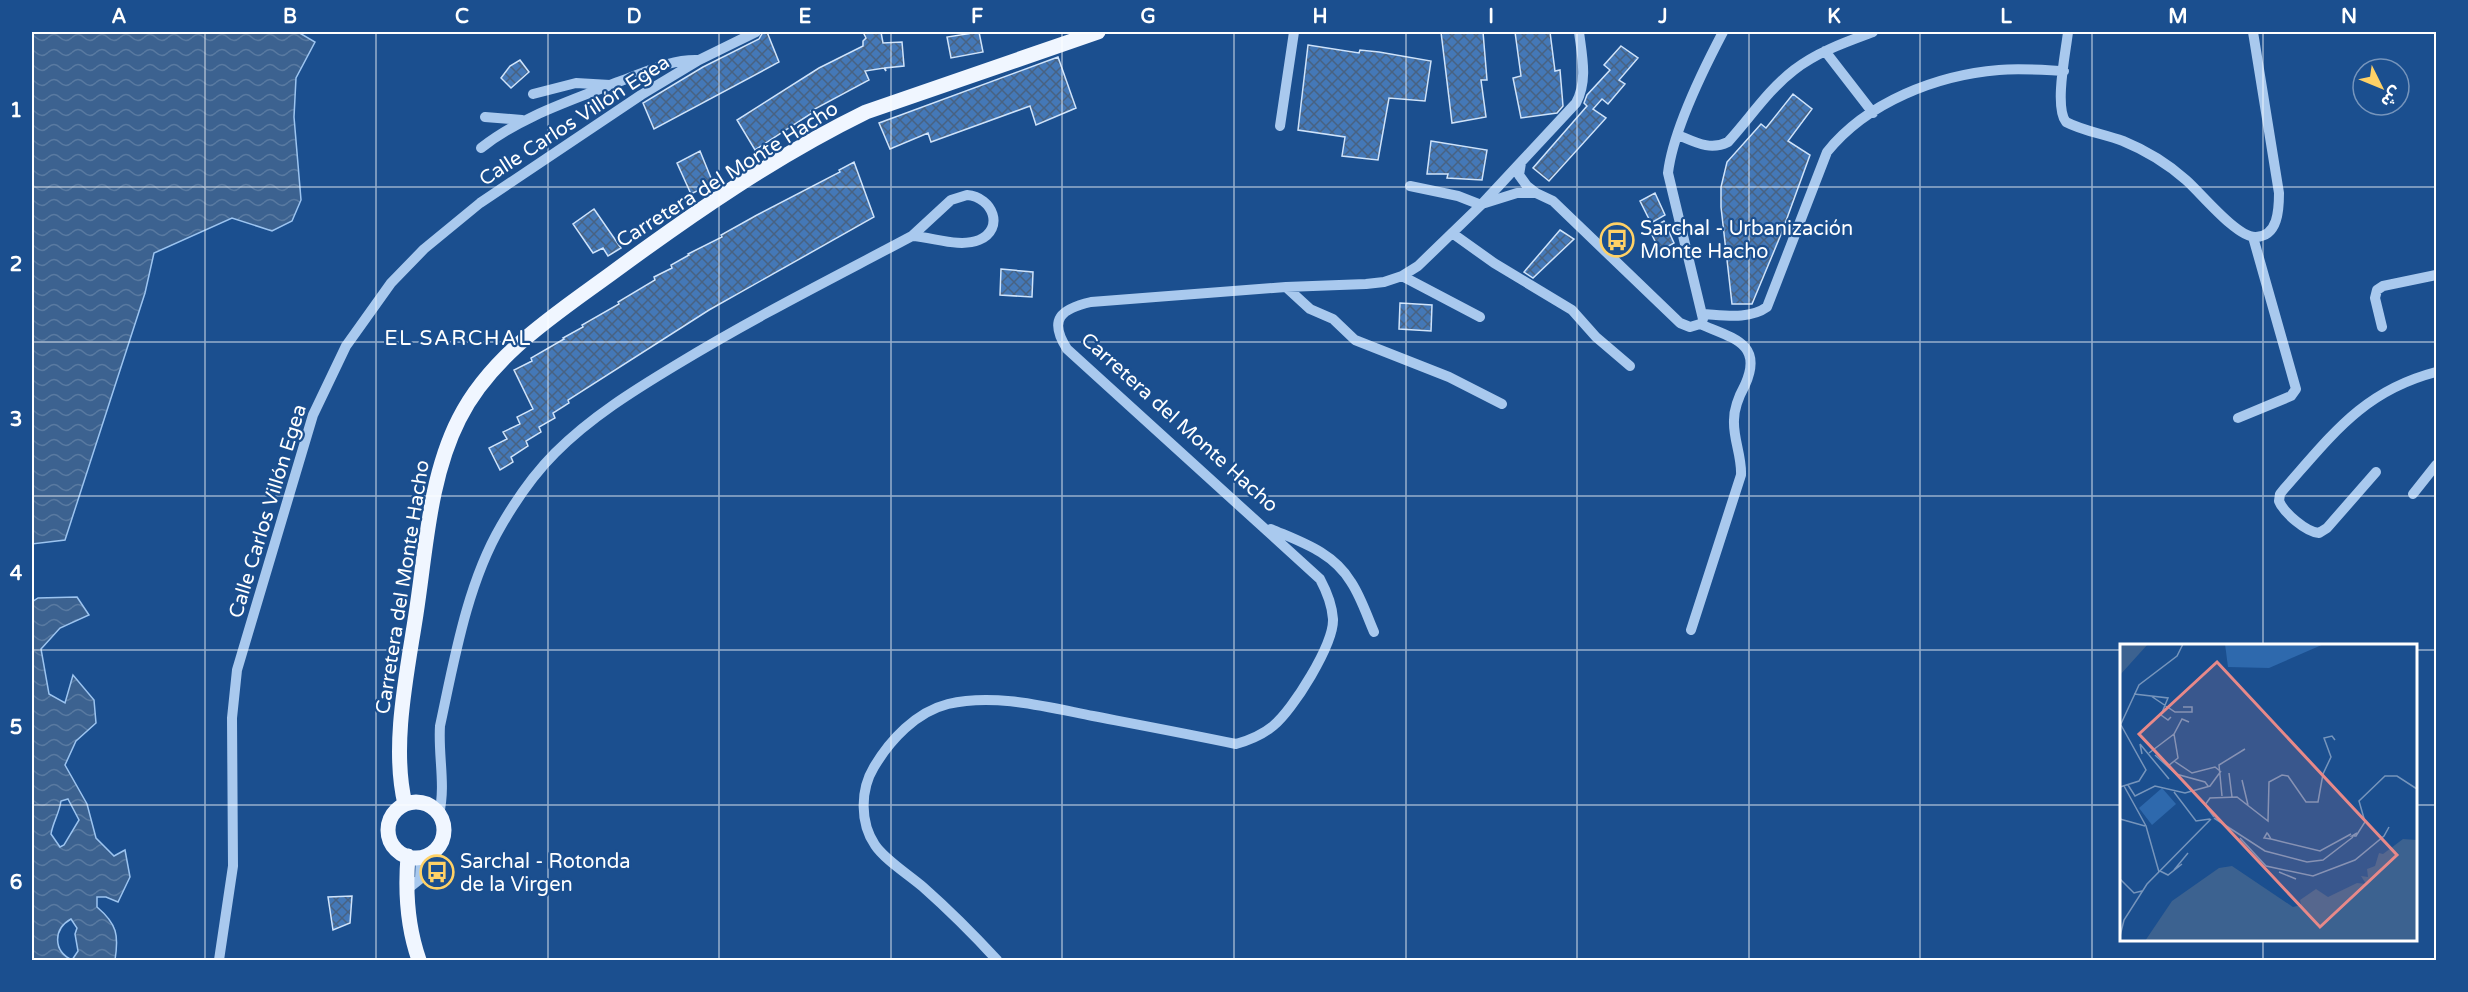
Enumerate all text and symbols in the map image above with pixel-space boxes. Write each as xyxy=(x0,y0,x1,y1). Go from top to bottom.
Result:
text: A xyxy=(112,5,127,29)
text: B xyxy=(283,5,297,29)
text: C xyxy=(455,5,469,29)
text: D xyxy=(626,5,642,29)
text: E xyxy=(799,5,812,29)
text: F xyxy=(971,5,983,29)
text: G xyxy=(1140,5,1156,29)
text: H xyxy=(1312,5,1328,29)
text: I xyxy=(1488,5,1494,29)
text: J xyxy=(1657,5,1668,29)
text: K xyxy=(1827,5,1841,29)
text: L xyxy=(2000,5,2012,29)
text: M xyxy=(2168,5,2188,29)
text: N xyxy=(2341,5,2357,29)
street label: Calle Carlos Villón Egea xyxy=(475,50,674,191)
north arrow xyxy=(2351,57,2411,117)
text: ش xyxy=(2376,82,2406,111)
street label: Carretera del Monte Hacho xyxy=(612,97,843,253)
text: 1 xyxy=(10,99,22,123)
place label: Sarchal - Urbanización Monte Hacho xyxy=(1640,217,1853,264)
bus stop icon: Sarchal - Urbanización Monte Hacho xyxy=(1599,222,1635,258)
text: 2 xyxy=(10,253,22,277)
district label: EL SARCHAL xyxy=(384,326,532,351)
street label: Carretera del Monte Hacho xyxy=(1076,328,1283,518)
street label: Calle Carlos Villón Egea xyxy=(224,402,312,621)
text: 3 xyxy=(10,408,22,432)
street label: Carretera del Monte Hacho xyxy=(371,458,435,716)
text: 4 xyxy=(10,562,23,586)
inset map xyxy=(2120,644,2417,941)
text: 5 xyxy=(10,716,22,740)
place label: Sarchal - Rotonda de la Virgen xyxy=(460,850,631,897)
bus stop icon: Sarchal - Rotonda de la Virgen xyxy=(419,854,455,890)
text: 6 xyxy=(10,871,22,895)

